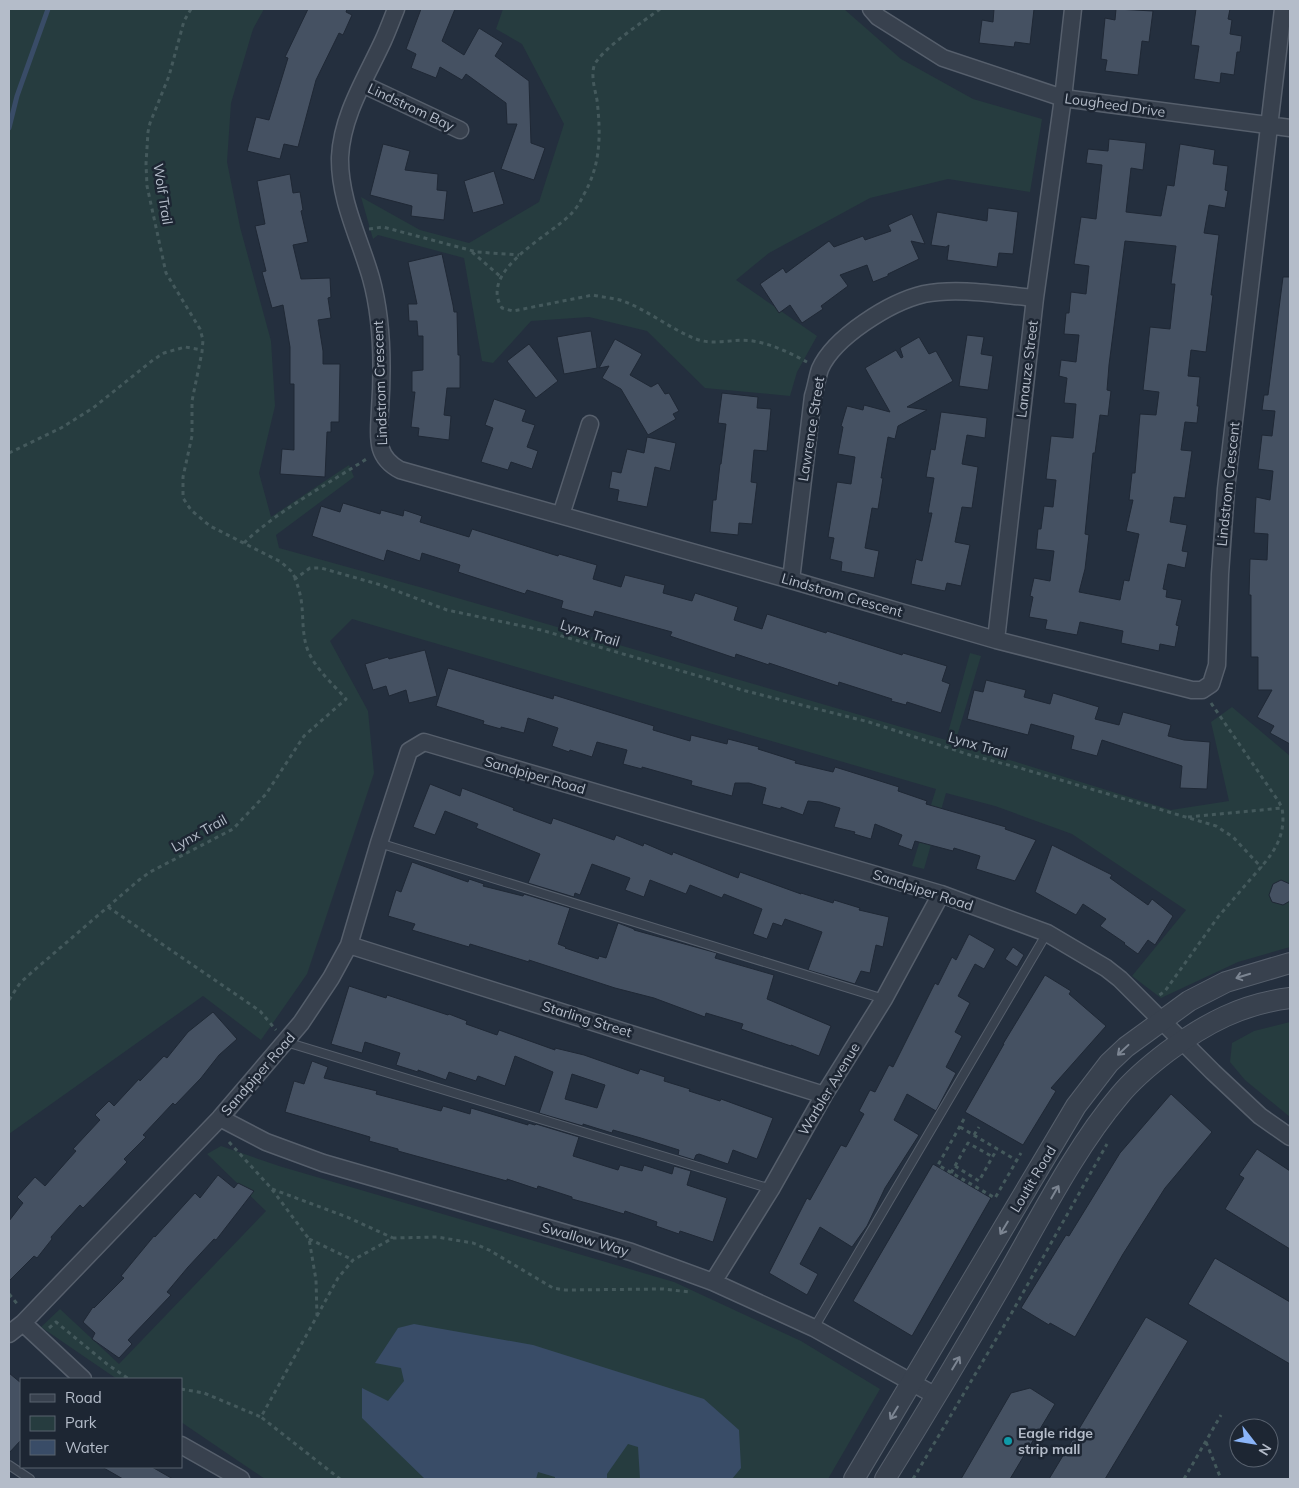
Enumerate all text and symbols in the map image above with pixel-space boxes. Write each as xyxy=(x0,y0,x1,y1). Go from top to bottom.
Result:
street label: Lindstrom Bay xyxy=(365,79,458,135)
street label: Lougheed Drive xyxy=(1064,89,1166,121)
street label: Wolf Trail xyxy=(149,162,177,226)
street label: Lanauze Street xyxy=(1012,319,1042,419)
street label: Lindstrom Crescent xyxy=(369,320,391,446)
street label: Lawrence Street xyxy=(794,375,828,483)
street label: Lindstrom Crescent xyxy=(1213,421,1243,547)
street label: Lindstrom Crescent xyxy=(779,569,905,621)
street label: Lynx Trail xyxy=(558,615,622,651)
street label: Lynx Trail xyxy=(946,728,1010,762)
street label: Sandpiper Road xyxy=(482,752,588,798)
street label: Lynx Trail xyxy=(168,810,230,856)
street label: Sandpiper Road xyxy=(871,865,975,915)
one-way arrow xyxy=(1236,971,1252,981)
street label: Starling Street xyxy=(540,997,634,1041)
street label: Sandpiper Road xyxy=(217,1029,299,1119)
street label: Warbler Avenue xyxy=(794,1039,864,1139)
one-way arrow xyxy=(1117,1044,1129,1056)
street label: Loutit Road xyxy=(1006,1142,1060,1216)
one-way arrow xyxy=(1051,1186,1061,1200)
street label: Swallow Way xyxy=(539,1218,631,1260)
one-way arrow xyxy=(998,1220,1008,1234)
one-way arrow xyxy=(951,1356,961,1370)
legend xyxy=(20,1378,182,1468)
text: Road xyxy=(65,1388,102,1407)
one-way arrow xyxy=(889,1405,899,1419)
text: Park xyxy=(65,1413,97,1432)
north arrow xyxy=(1229,1418,1279,1468)
place label: Eagle ridge strip mall xyxy=(1018,1424,1093,1458)
marker: Eagle ridge strip mall xyxy=(1002,1435,1014,1447)
text: Water xyxy=(65,1438,109,1457)
text: N xyxy=(1255,1441,1276,1459)

